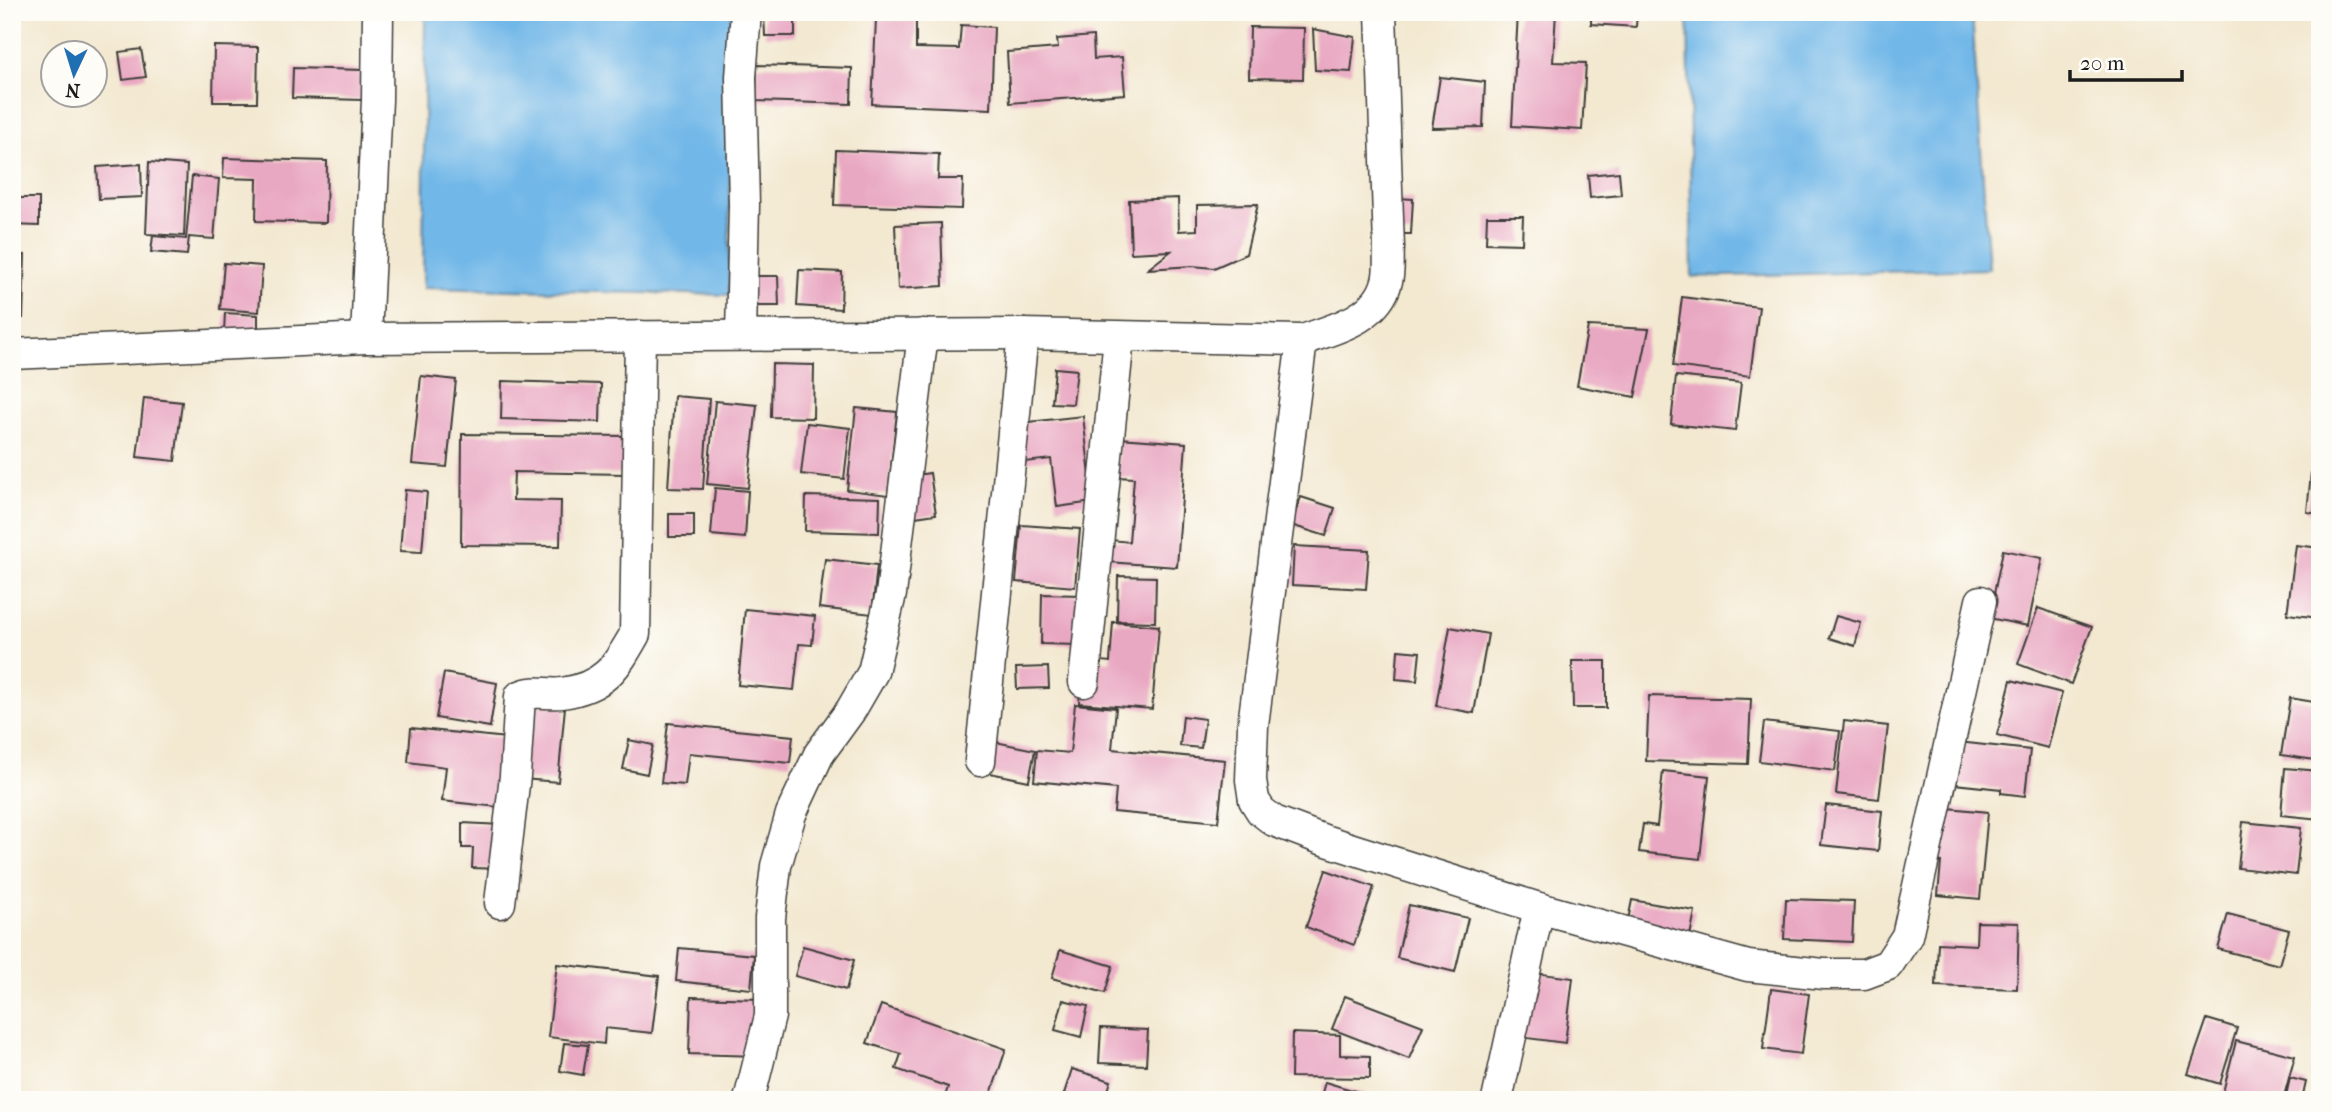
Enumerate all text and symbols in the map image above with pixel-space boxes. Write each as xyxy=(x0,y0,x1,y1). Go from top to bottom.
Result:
north arrow xyxy=(38,38,108,108)
scale bar xyxy=(2070,38,2182,82)
text: 20 m xyxy=(2080,51,2125,75)
text: N xyxy=(64,78,81,101)

